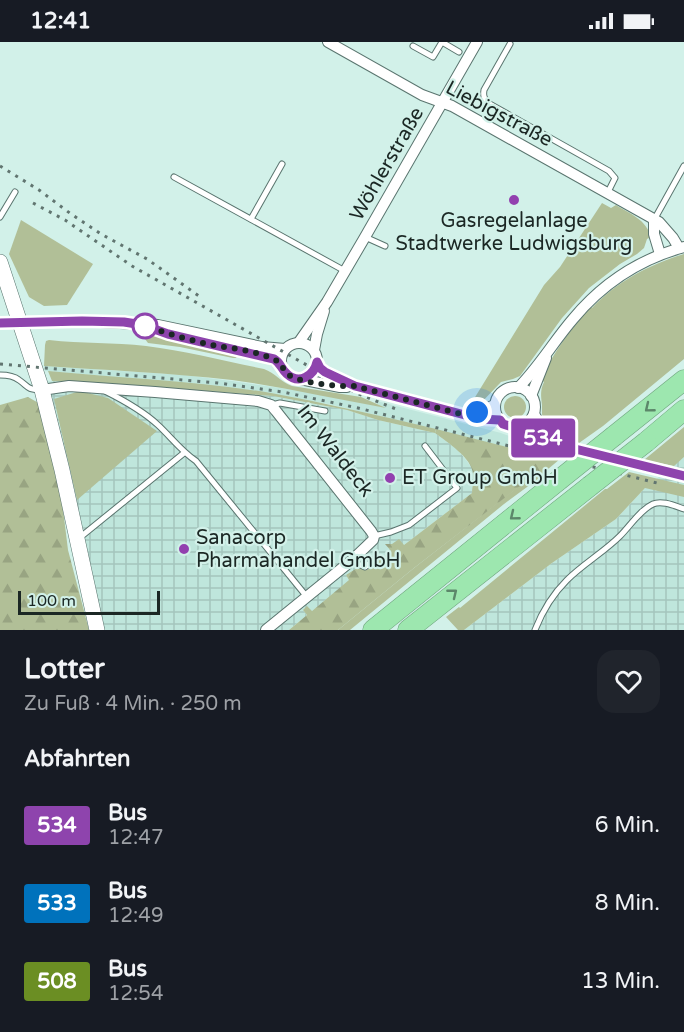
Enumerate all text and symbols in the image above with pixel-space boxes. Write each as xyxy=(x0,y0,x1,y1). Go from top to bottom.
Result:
text: 12:41 xyxy=(30,8,91,34)
street label: Liebigstraße xyxy=(441,76,557,152)
street label: Wöhlerstraße xyxy=(345,103,429,225)
marker: Gasregelanlage Stadtwerke Ludwigsburg xyxy=(507,193,521,207)
place label: Gasregelanlage Stadtwerke Ludwigsburg xyxy=(396,209,632,256)
unlabelled marker xyxy=(132,313,158,339)
your location xyxy=(462,397,492,427)
street label: Im Waldeck xyxy=(292,400,378,502)
one-way arrow xyxy=(645,400,656,411)
line badge: 534 xyxy=(508,418,578,458)
text: 534 xyxy=(523,426,563,451)
place label: ET Group GmbH xyxy=(402,466,558,490)
marker: ET Group GmbH xyxy=(383,471,397,485)
one-way arrow xyxy=(510,509,521,520)
place label: Sanacorp Pharmahandel GmbH xyxy=(196,526,401,573)
marker: Sanacorp Pharmahandel GmbH xyxy=(177,542,191,556)
scale bar xyxy=(18,588,160,616)
one-way arrow xyxy=(447,590,458,601)
text: 100 m xyxy=(27,591,76,611)
button: heart xyxy=(597,650,660,713)
text: Lotter xyxy=(24,652,105,686)
text: Zu Fuß · 4 Min. · 250 m xyxy=(24,692,242,716)
text: Abfahrten xyxy=(24,746,130,772)
text: Bus xyxy=(108,800,147,826)
text: 6 Min. xyxy=(595,812,660,838)
text: 534 xyxy=(37,813,77,838)
text: 12:47 xyxy=(108,826,163,850)
text: Bus xyxy=(108,878,147,904)
text: 8 Min. xyxy=(595,890,660,916)
text: 533 xyxy=(37,891,77,916)
text: 12:49 xyxy=(108,904,163,928)
text: Bus xyxy=(108,956,147,982)
text: 13 Min. xyxy=(581,968,660,994)
text: 508 xyxy=(37,969,77,994)
text: 12:54 xyxy=(108,982,163,1006)

